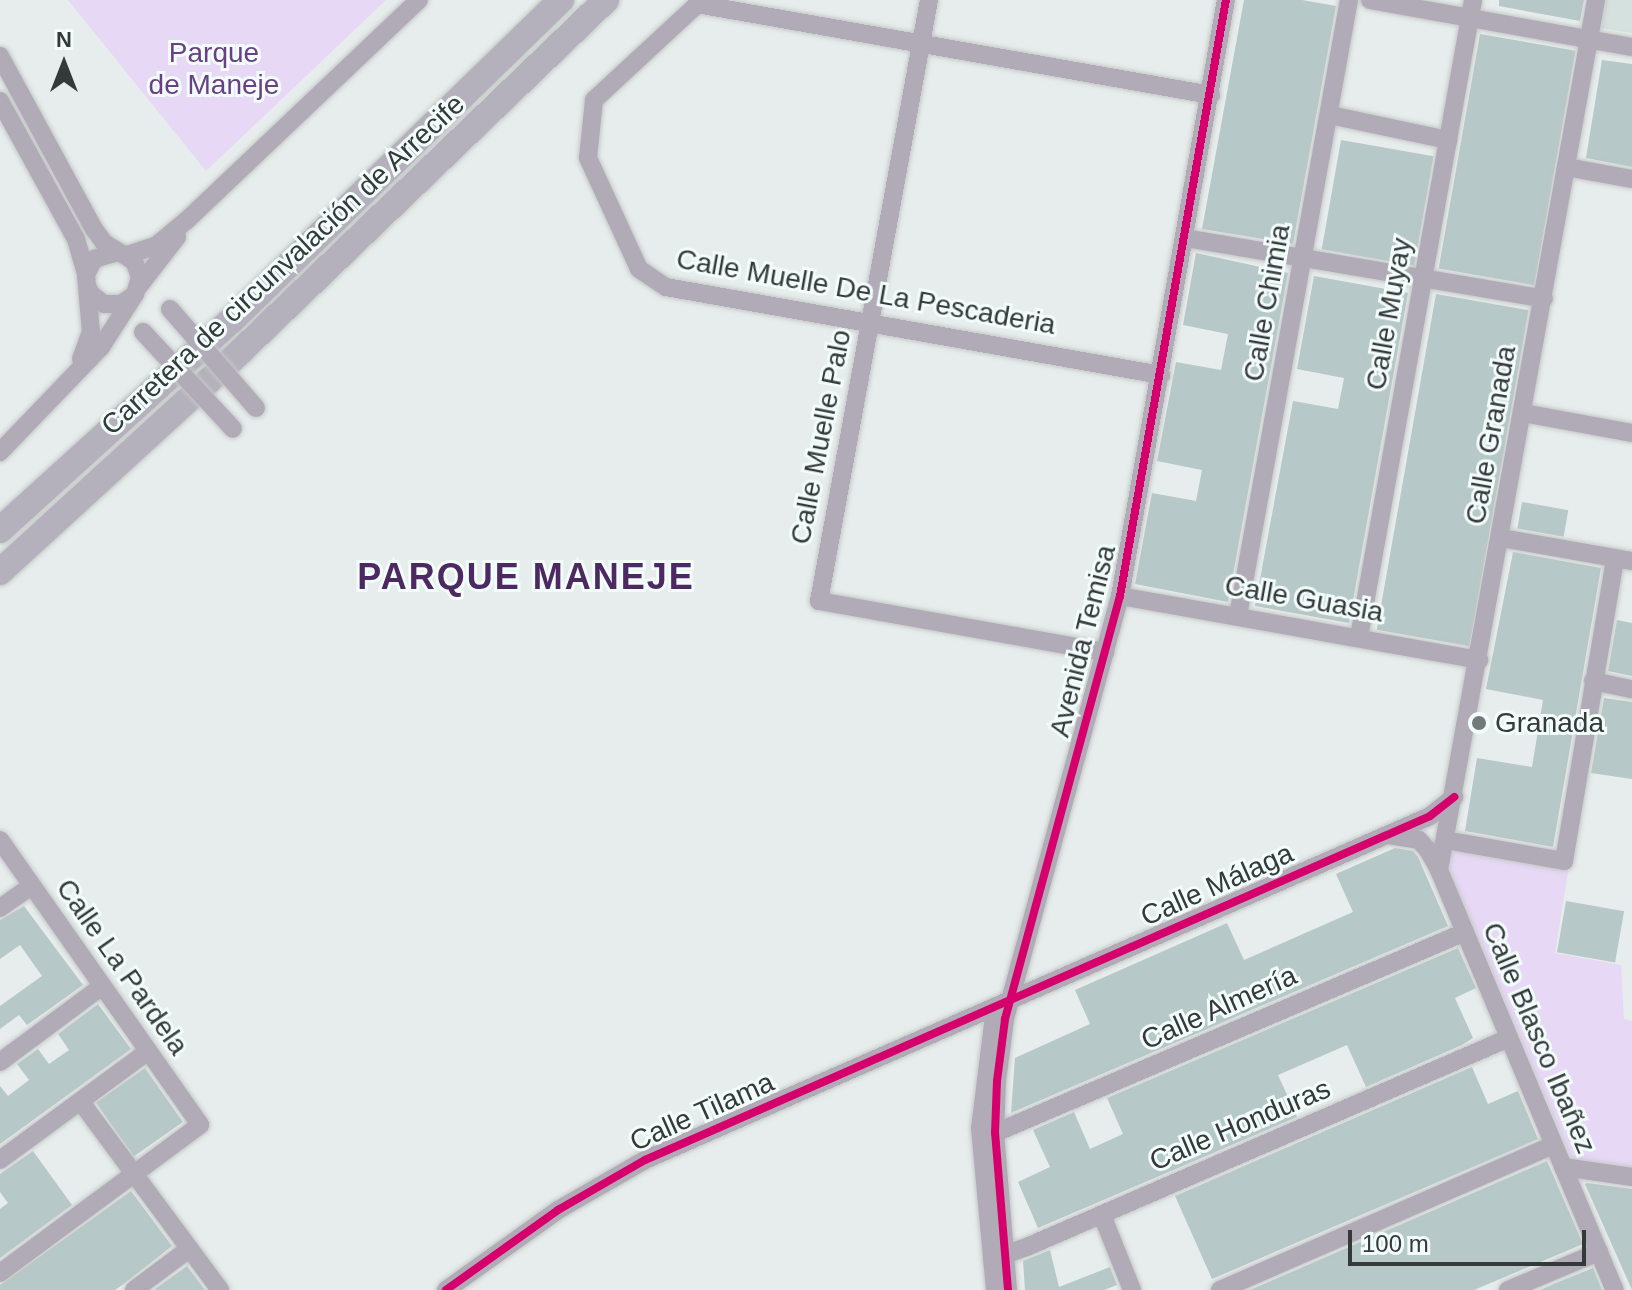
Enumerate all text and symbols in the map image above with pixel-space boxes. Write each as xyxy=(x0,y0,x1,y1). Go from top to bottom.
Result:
north arrow xyxy=(24,24,104,104)
text: N xyxy=(56,27,72,52)
park label: Parque de Maneje xyxy=(149,36,279,102)
street label: Carretera de circunvalación de Arrecife xyxy=(94,87,472,443)
street label: Calle Chimia xyxy=(1237,222,1297,384)
street label: Calle Muyay xyxy=(1359,235,1419,393)
street label: Calle Muelle De La Pescaderia xyxy=(674,242,1058,342)
street label: Calle Muelle Palo xyxy=(784,327,858,547)
street label: Calle Granada xyxy=(1459,343,1523,527)
street label: Avenida Temisa xyxy=(1043,541,1123,741)
district label: PARQUE MANEJE xyxy=(357,555,695,599)
street label: Calle Guasia xyxy=(1222,569,1386,629)
place label: Granada xyxy=(1495,706,1604,740)
marker: Granada xyxy=(1470,714,1488,732)
street label: Calle Málaga xyxy=(1136,836,1298,934)
street label: Calle La Pardela xyxy=(49,873,195,1061)
street label: Calle Blasco Ibañez xyxy=(1475,918,1603,1158)
street label: Calle Almería xyxy=(1135,958,1303,1058)
street label: Calle Tilama xyxy=(625,1065,779,1159)
street label: Calle Honduras xyxy=(1145,1072,1335,1178)
scale bar xyxy=(1352,1214,1590,1264)
text: 100 m xyxy=(1362,1230,1429,1257)

